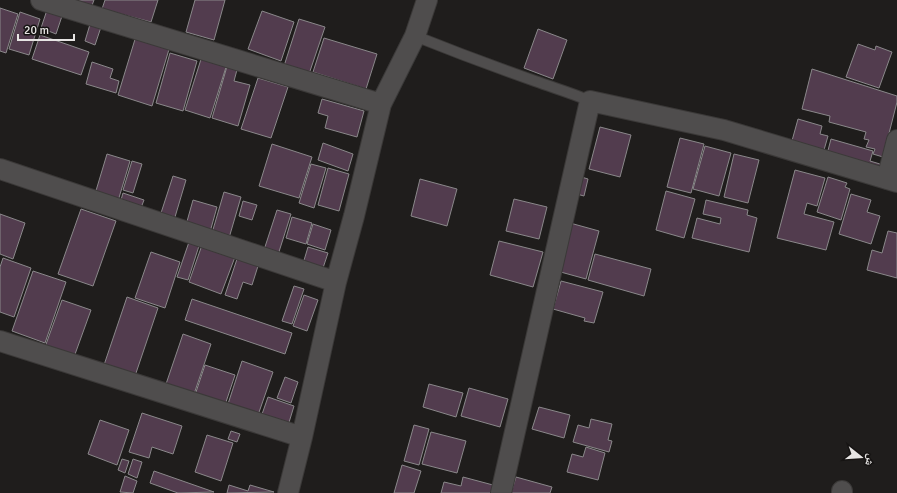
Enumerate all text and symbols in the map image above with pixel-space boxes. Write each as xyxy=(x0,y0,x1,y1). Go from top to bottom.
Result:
scale bar xyxy=(18,16,74,42)
text: 20 m xyxy=(24,23,49,38)
north arrow xyxy=(841,437,881,477)
text: ش xyxy=(861,452,878,468)

